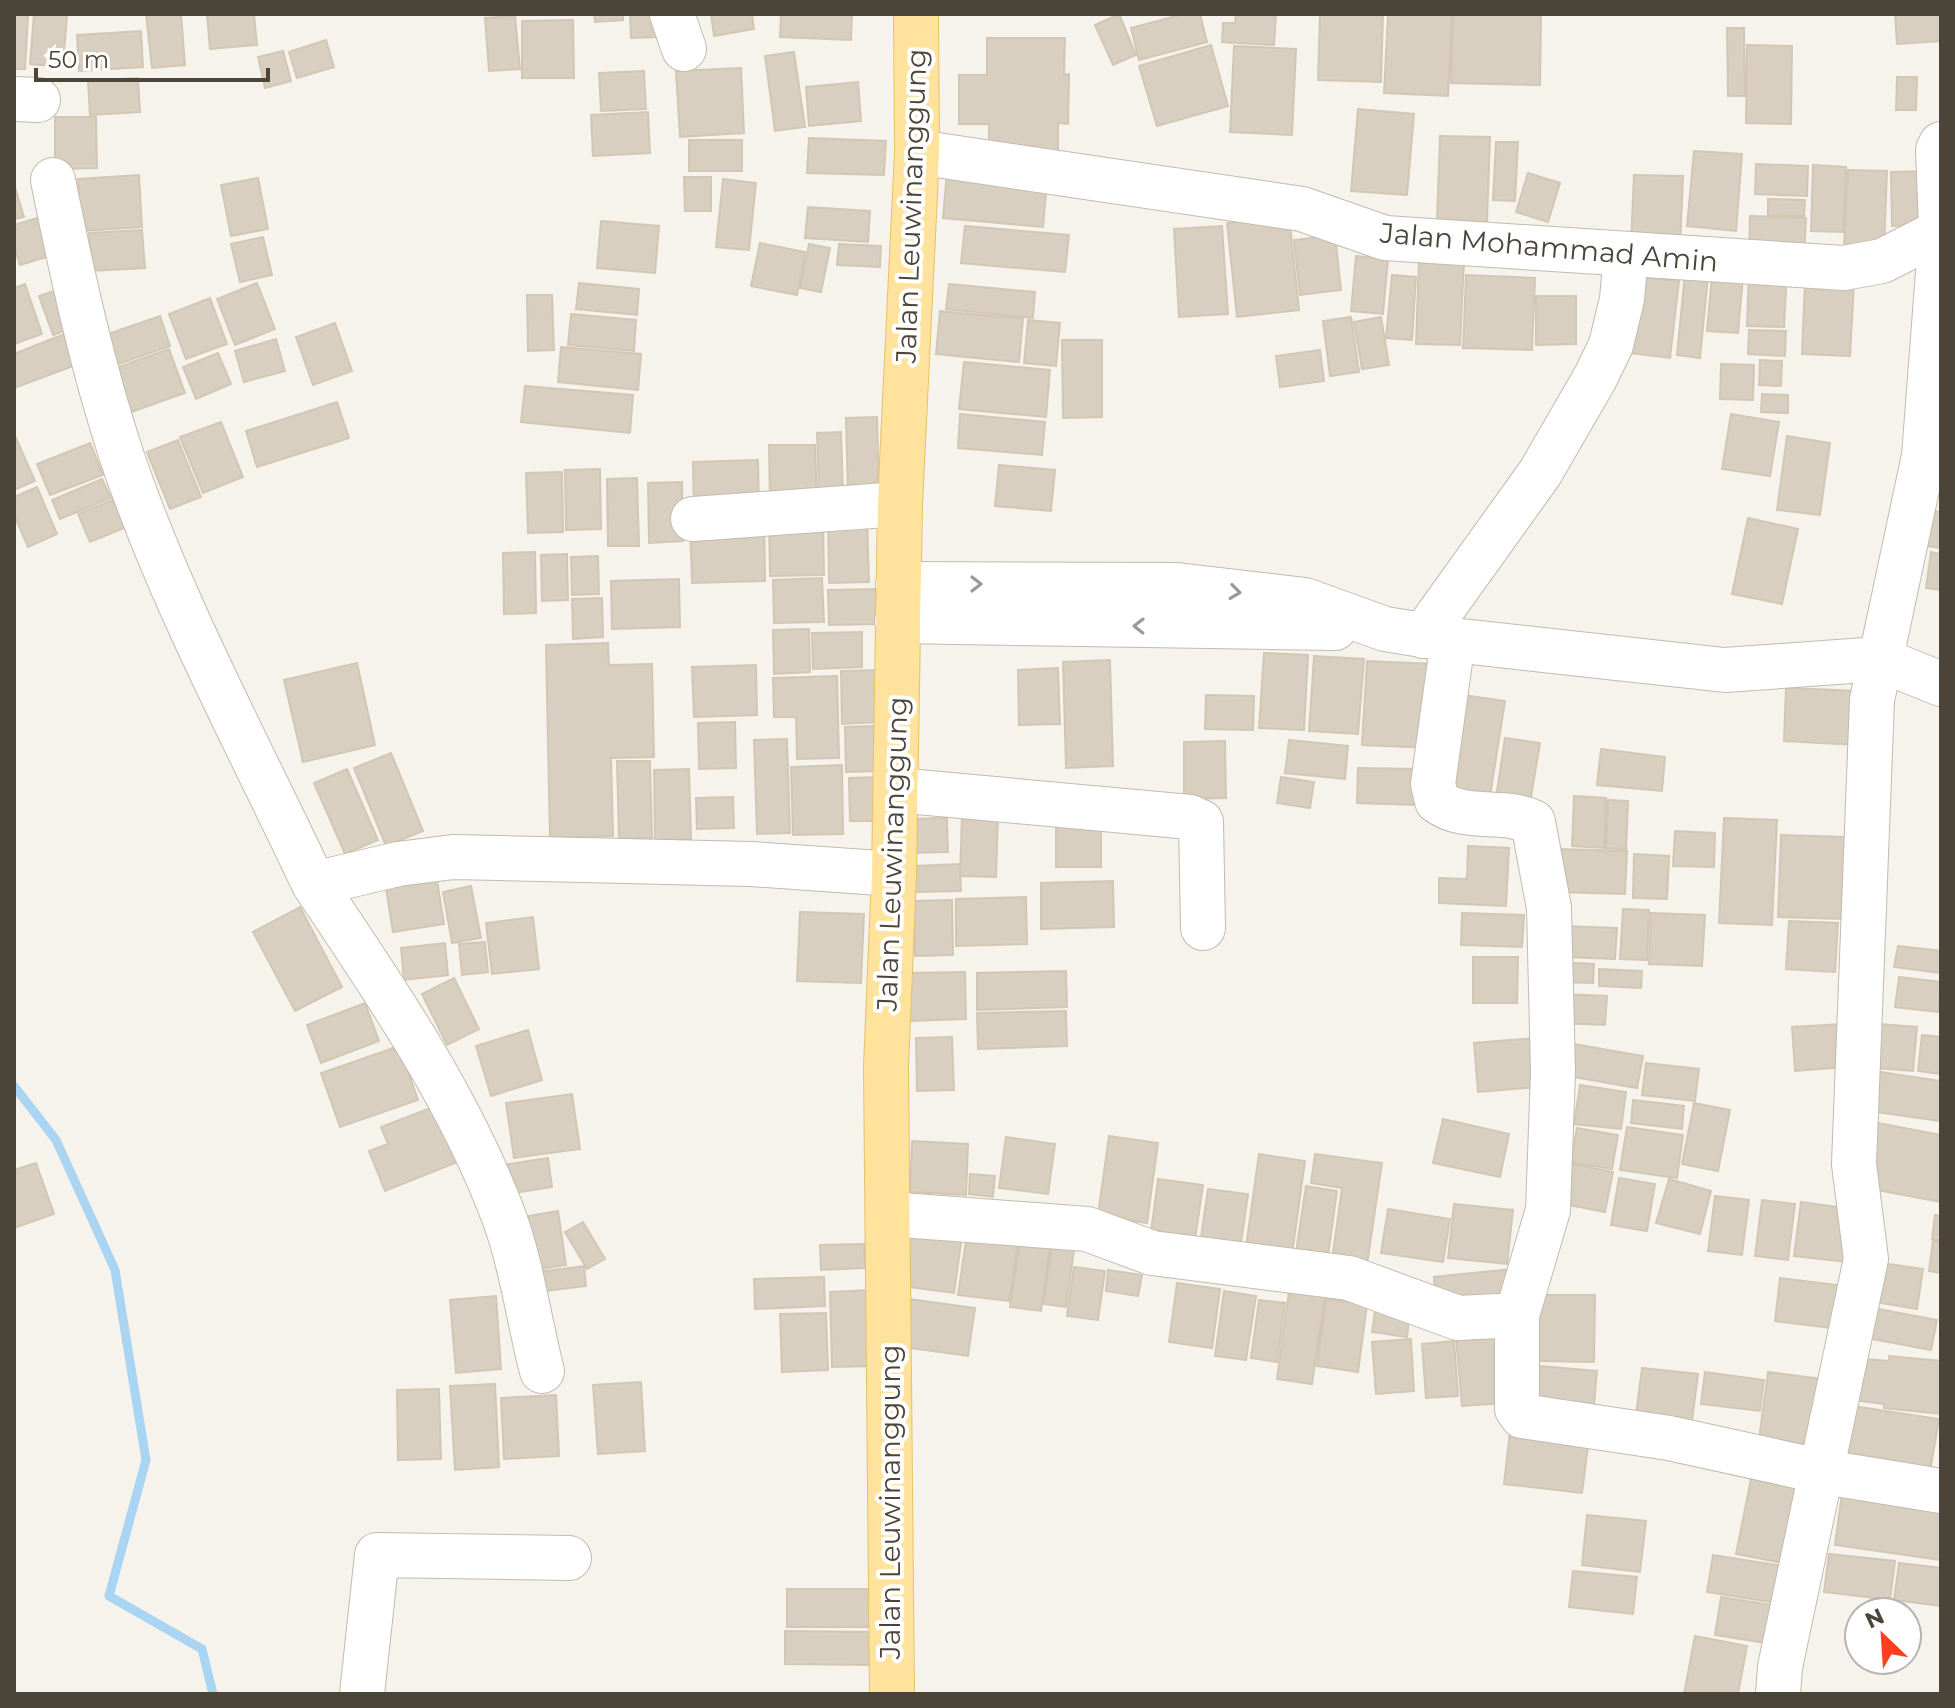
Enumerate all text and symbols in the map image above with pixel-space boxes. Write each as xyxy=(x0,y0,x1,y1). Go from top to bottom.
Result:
scale bar xyxy=(36,32,268,82)
text: 50 m xyxy=(48,45,109,74)
street label: Jalan Leuwinanggung xyxy=(888,48,933,365)
street label: Jalan Mohammad Amin xyxy=(1378,215,1719,279)
one-way arrow xyxy=(970,575,983,593)
one-way arrow xyxy=(1228,583,1242,600)
one-way arrow xyxy=(1132,617,1145,634)
street label: Jalan Leuwinanggung xyxy=(869,696,914,1013)
street label: Jalan Leuwinanggung xyxy=(873,1345,907,1660)
north arrow xyxy=(1843,1596,1923,1676)
text: N xyxy=(1861,1602,1889,1634)

